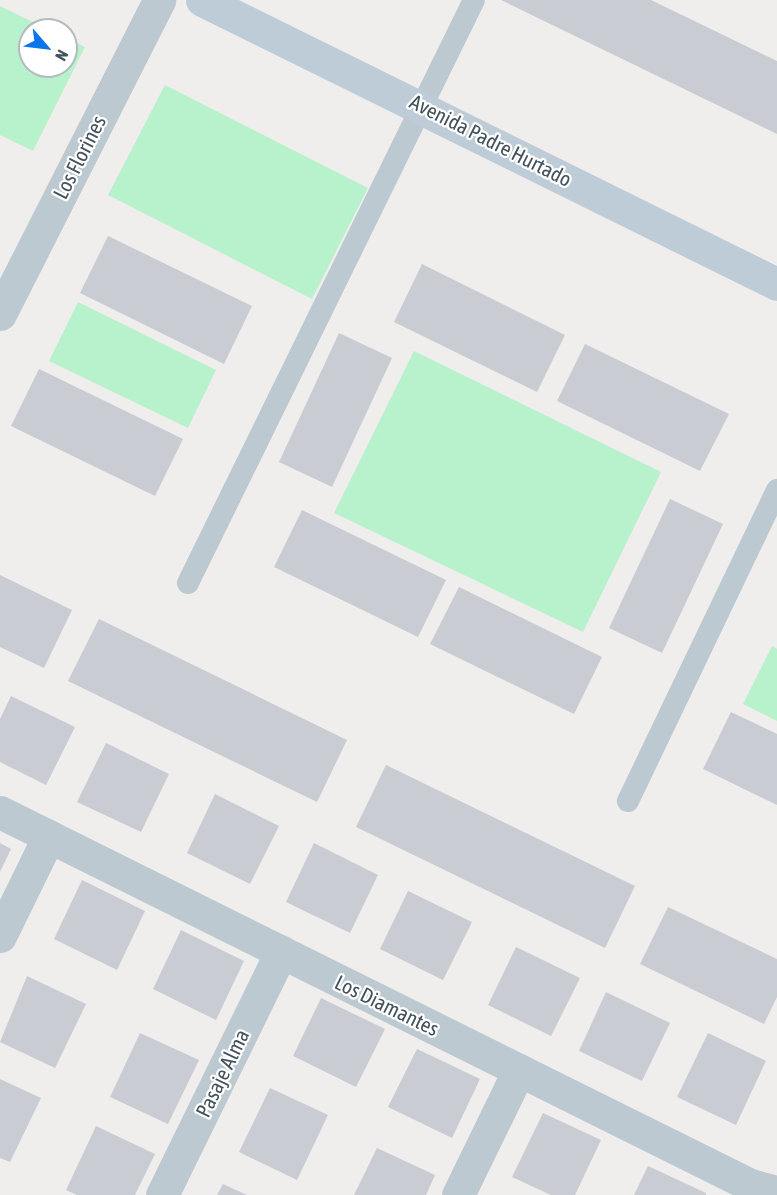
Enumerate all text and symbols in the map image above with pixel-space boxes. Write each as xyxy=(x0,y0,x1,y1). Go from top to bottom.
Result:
north arrow xyxy=(18,18,78,78)
text: N xyxy=(52,47,72,64)
street label: Avenida Padre Hurtado xyxy=(406,88,576,192)
street label: Los Florines xyxy=(47,111,111,203)
street label: Los Diamantes xyxy=(331,969,443,1041)
street label: Pasaje Alma xyxy=(190,1025,254,1121)

